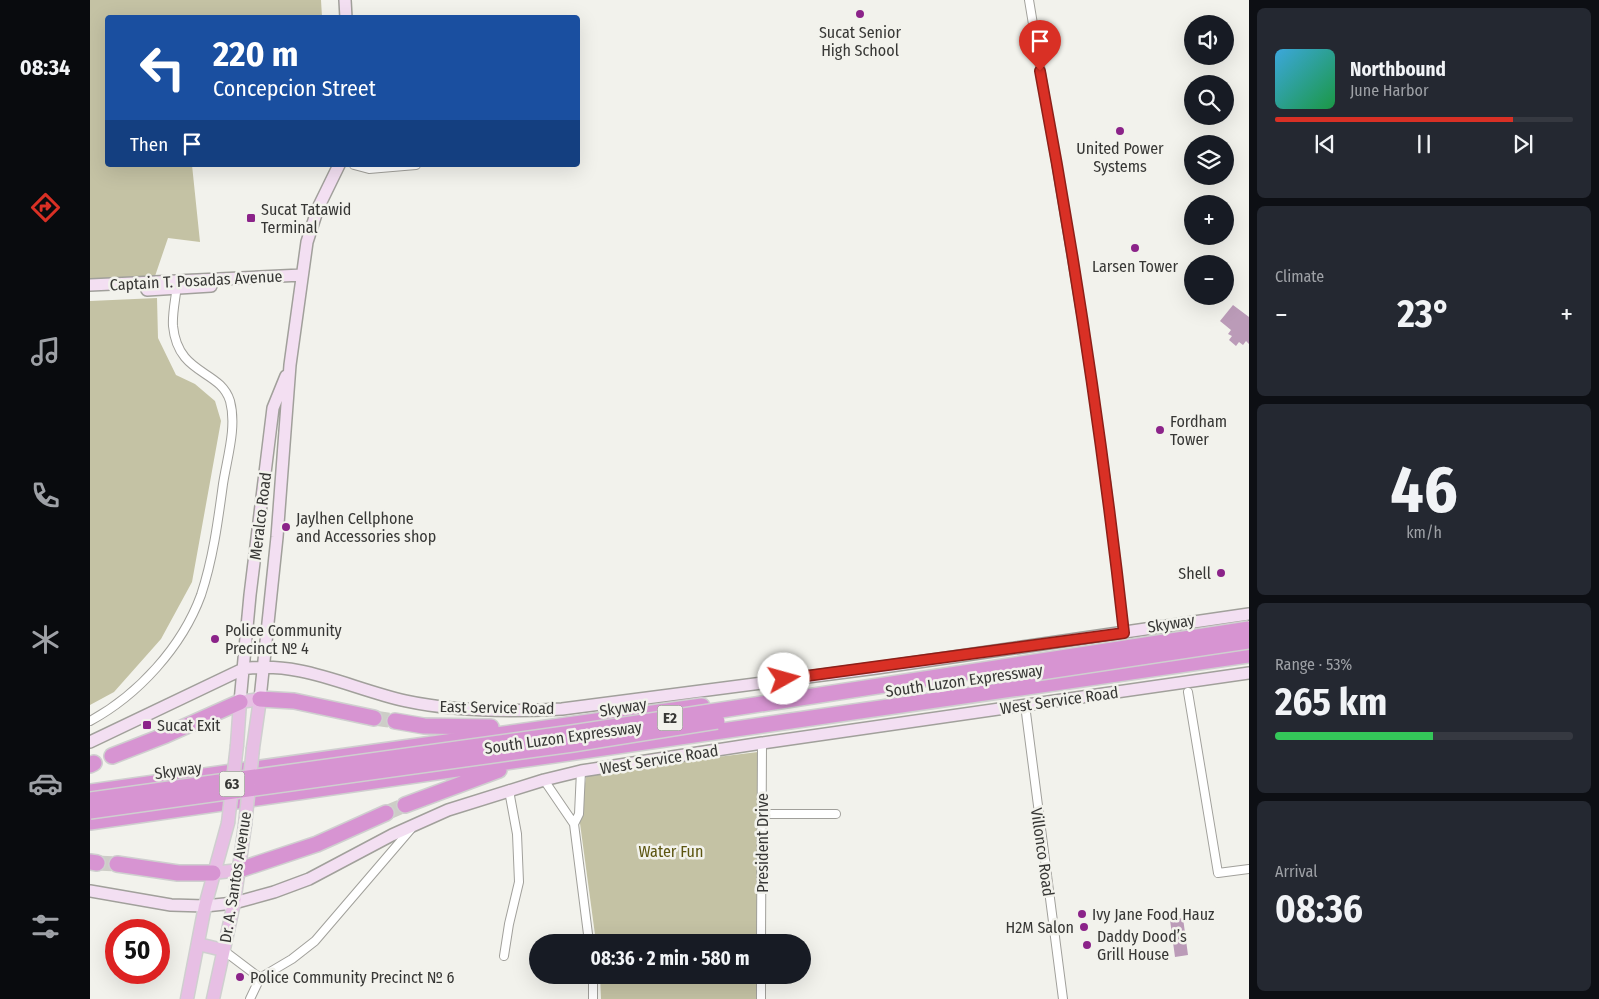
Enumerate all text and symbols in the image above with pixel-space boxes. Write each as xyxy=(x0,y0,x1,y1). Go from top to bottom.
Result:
marker: Sucat Senior High School xyxy=(854,8,866,20)
map controls xyxy=(1184,15,1234,305)
button: sound xyxy=(1184,15,1234,65)
pin xyxy=(1019,20,1061,71)
place label: Sucat Senior High School xyxy=(819,23,901,60)
icon: arrive xyxy=(1026,27,1054,55)
text: 220 m xyxy=(213,33,299,75)
icon: left xyxy=(130,35,195,100)
text: 08:34 xyxy=(20,54,70,81)
text: Northbound xyxy=(1350,58,1446,81)
text: Concepcion Street xyxy=(213,75,376,102)
button: search xyxy=(1184,75,1234,125)
text: June Harbor xyxy=(1350,81,1428,100)
marker: United Power Systems xyxy=(1114,125,1126,137)
icon: arrive xyxy=(178,130,206,158)
icon: previous xyxy=(1311,130,1339,158)
icon: pause xyxy=(1410,130,1438,158)
icon: next xyxy=(1509,130,1537,158)
text: Then xyxy=(130,133,168,156)
button: layers xyxy=(1184,135,1234,185)
place label: United Power Systems xyxy=(1076,139,1164,176)
icon: directions xyxy=(28,190,63,225)
button: + xyxy=(1184,195,1234,245)
place label: Sucat Tatawid Terminal xyxy=(261,200,351,237)
marker: Sucat Tatawid Terminal xyxy=(245,212,257,224)
marker: Larsen Tower xyxy=(1129,242,1141,254)
button: − xyxy=(1184,255,1234,305)
place label: Larsen Tower xyxy=(1092,257,1178,276)
street label: Captain T. Posadas Avenue xyxy=(109,266,283,295)
text: Climate xyxy=(1275,267,1324,286)
text: 23° xyxy=(1397,291,1451,337)
text: − xyxy=(1275,298,1288,331)
text: + xyxy=(1560,298,1573,331)
icon: music xyxy=(28,334,63,369)
place label: Fordham Tower xyxy=(1170,412,1227,449)
marker: Fordham Tower xyxy=(1154,424,1166,436)
text: 46 xyxy=(1390,451,1458,529)
street label: Meralco Road xyxy=(246,471,275,561)
icon: phone xyxy=(28,478,63,513)
place label: Jaylhen Cellphone and Accessories shop xyxy=(296,509,436,546)
marker: Jaylhen Cellphone and Accessories shop xyxy=(280,521,292,533)
text: km/h xyxy=(1406,523,1442,542)
place label: Shell xyxy=(1178,564,1211,583)
marker: Shell xyxy=(1215,567,1227,579)
street label: Skyway xyxy=(1146,610,1197,637)
place label: Police Community Precinct № 4 xyxy=(225,621,343,658)
icon: climate xyxy=(28,622,63,657)
marker: Police Community Precinct № 4 xyxy=(209,633,221,645)
position arrow xyxy=(757,652,809,704)
text: Range · 53% xyxy=(1275,655,1352,674)
street label: South Luzon Expressway xyxy=(884,660,1045,701)
text: 265 km xyxy=(1275,679,1387,725)
street label: West Service Road xyxy=(999,683,1120,718)
street label: Skyway xyxy=(598,694,649,721)
street label: East Service Road xyxy=(439,697,555,718)
road number: E2 xyxy=(658,706,682,730)
place label: Sucat Exit xyxy=(157,716,221,735)
street label: South Luzon Expressway xyxy=(483,717,644,758)
marker: Sucat Exit xyxy=(141,719,153,731)
street label: West Service Road xyxy=(599,741,720,778)
street label: Skyway xyxy=(153,758,204,783)
icon: car xyxy=(28,766,63,801)
road number: 63 xyxy=(220,772,244,796)
street label: President Drive xyxy=(753,793,772,893)
street label: Villonco Road xyxy=(1027,807,1058,898)
street label: Dr. A. Santos Avenue xyxy=(216,810,255,944)
park label: Water Fun xyxy=(639,842,703,861)
text: Arrival xyxy=(1275,862,1317,881)
text: 08:36 xyxy=(1275,886,1363,932)
place label: Ivy Jane Food Hauz xyxy=(1092,905,1214,924)
marker: Ivy Jane Food Hauz xyxy=(1076,908,1088,920)
icon: filters xyxy=(28,909,63,944)
place label: H2M Salon xyxy=(1006,918,1074,937)
speed limit sign: 50 xyxy=(105,919,170,984)
marker: H2M Salon xyxy=(1078,921,1090,933)
place label: Daddy Dood’s Grill House xyxy=(1097,927,1187,964)
marker: Daddy Dood’s Grill House xyxy=(1081,939,1093,951)
text: 08:36 · 2 min · 580 m xyxy=(591,947,749,970)
place label: Police Community Precinct № 6 xyxy=(250,968,455,987)
marker: Police Community Precinct № 6 xyxy=(234,971,246,983)

